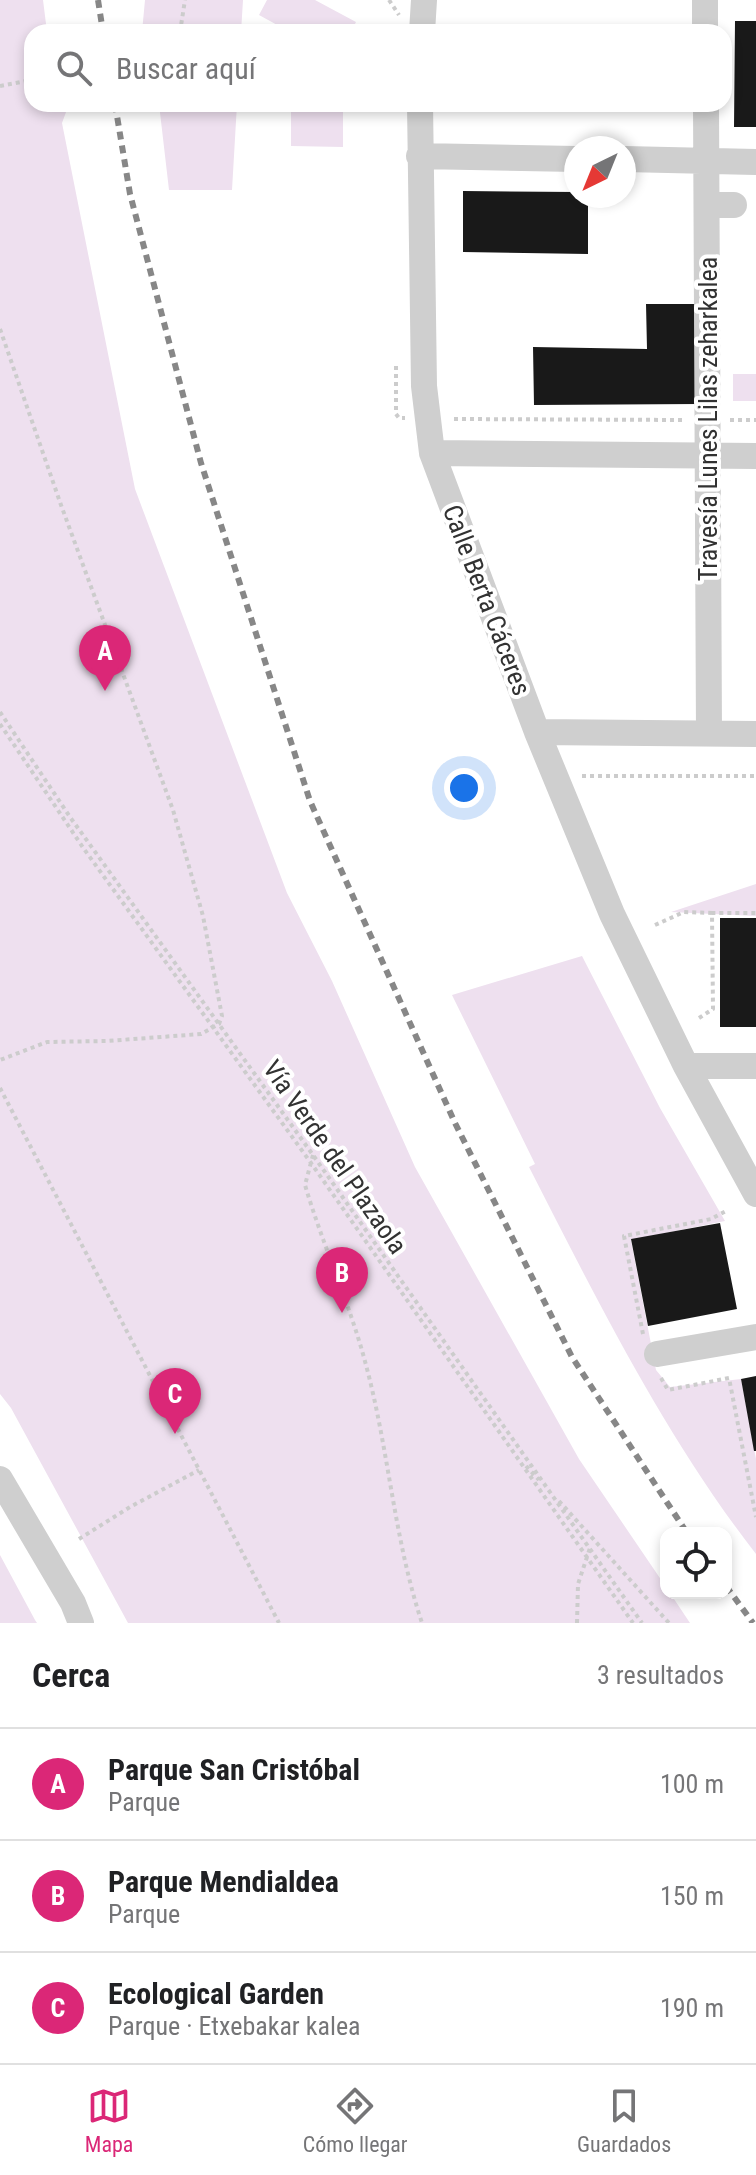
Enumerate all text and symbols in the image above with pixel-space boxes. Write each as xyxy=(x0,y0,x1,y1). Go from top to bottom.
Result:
search box xyxy=(24,24,732,112)
icon: search xyxy=(52,46,96,90)
text: Buscar aquí xyxy=(116,51,256,86)
north arrow xyxy=(564,136,636,208)
street label: Travesía Lunes Lilas zeharkalea xyxy=(693,257,723,581)
street label: Calle Berta Cáceres xyxy=(437,501,537,699)
pin: A xyxy=(79,625,131,691)
your location xyxy=(444,768,484,808)
street label: Vía Verde del Plazaola xyxy=(257,1055,413,1259)
pin: B xyxy=(316,1247,368,1313)
pin: C xyxy=(149,1368,201,1434)
map controls xyxy=(660,1527,732,1599)
button: locate xyxy=(660,1527,732,1599)
text: Cerca xyxy=(32,1655,110,1695)
text: 3 resultados xyxy=(597,1660,724,1690)
text: Parque San Cristóbal xyxy=(108,1752,360,1787)
text: A xyxy=(50,1769,66,1799)
text: 100 m xyxy=(660,1769,724,1799)
text: Parque xyxy=(108,1787,180,1817)
text: Parque Mendialdea xyxy=(108,1864,339,1899)
text: B xyxy=(51,1881,65,1911)
text: 150 m xyxy=(660,1881,724,1911)
text: Parque xyxy=(108,1899,180,1929)
text: Ecological Garden xyxy=(108,1976,324,2011)
text: C xyxy=(51,1993,65,2023)
text: 190 m xyxy=(660,1993,724,2023)
text: Parque · Etxebakar kalea xyxy=(108,2011,361,2041)
tab: Mapa xyxy=(85,2084,133,2157)
tab: Cómo llegar xyxy=(303,2084,408,2157)
tab: Guardados xyxy=(577,2084,671,2157)

